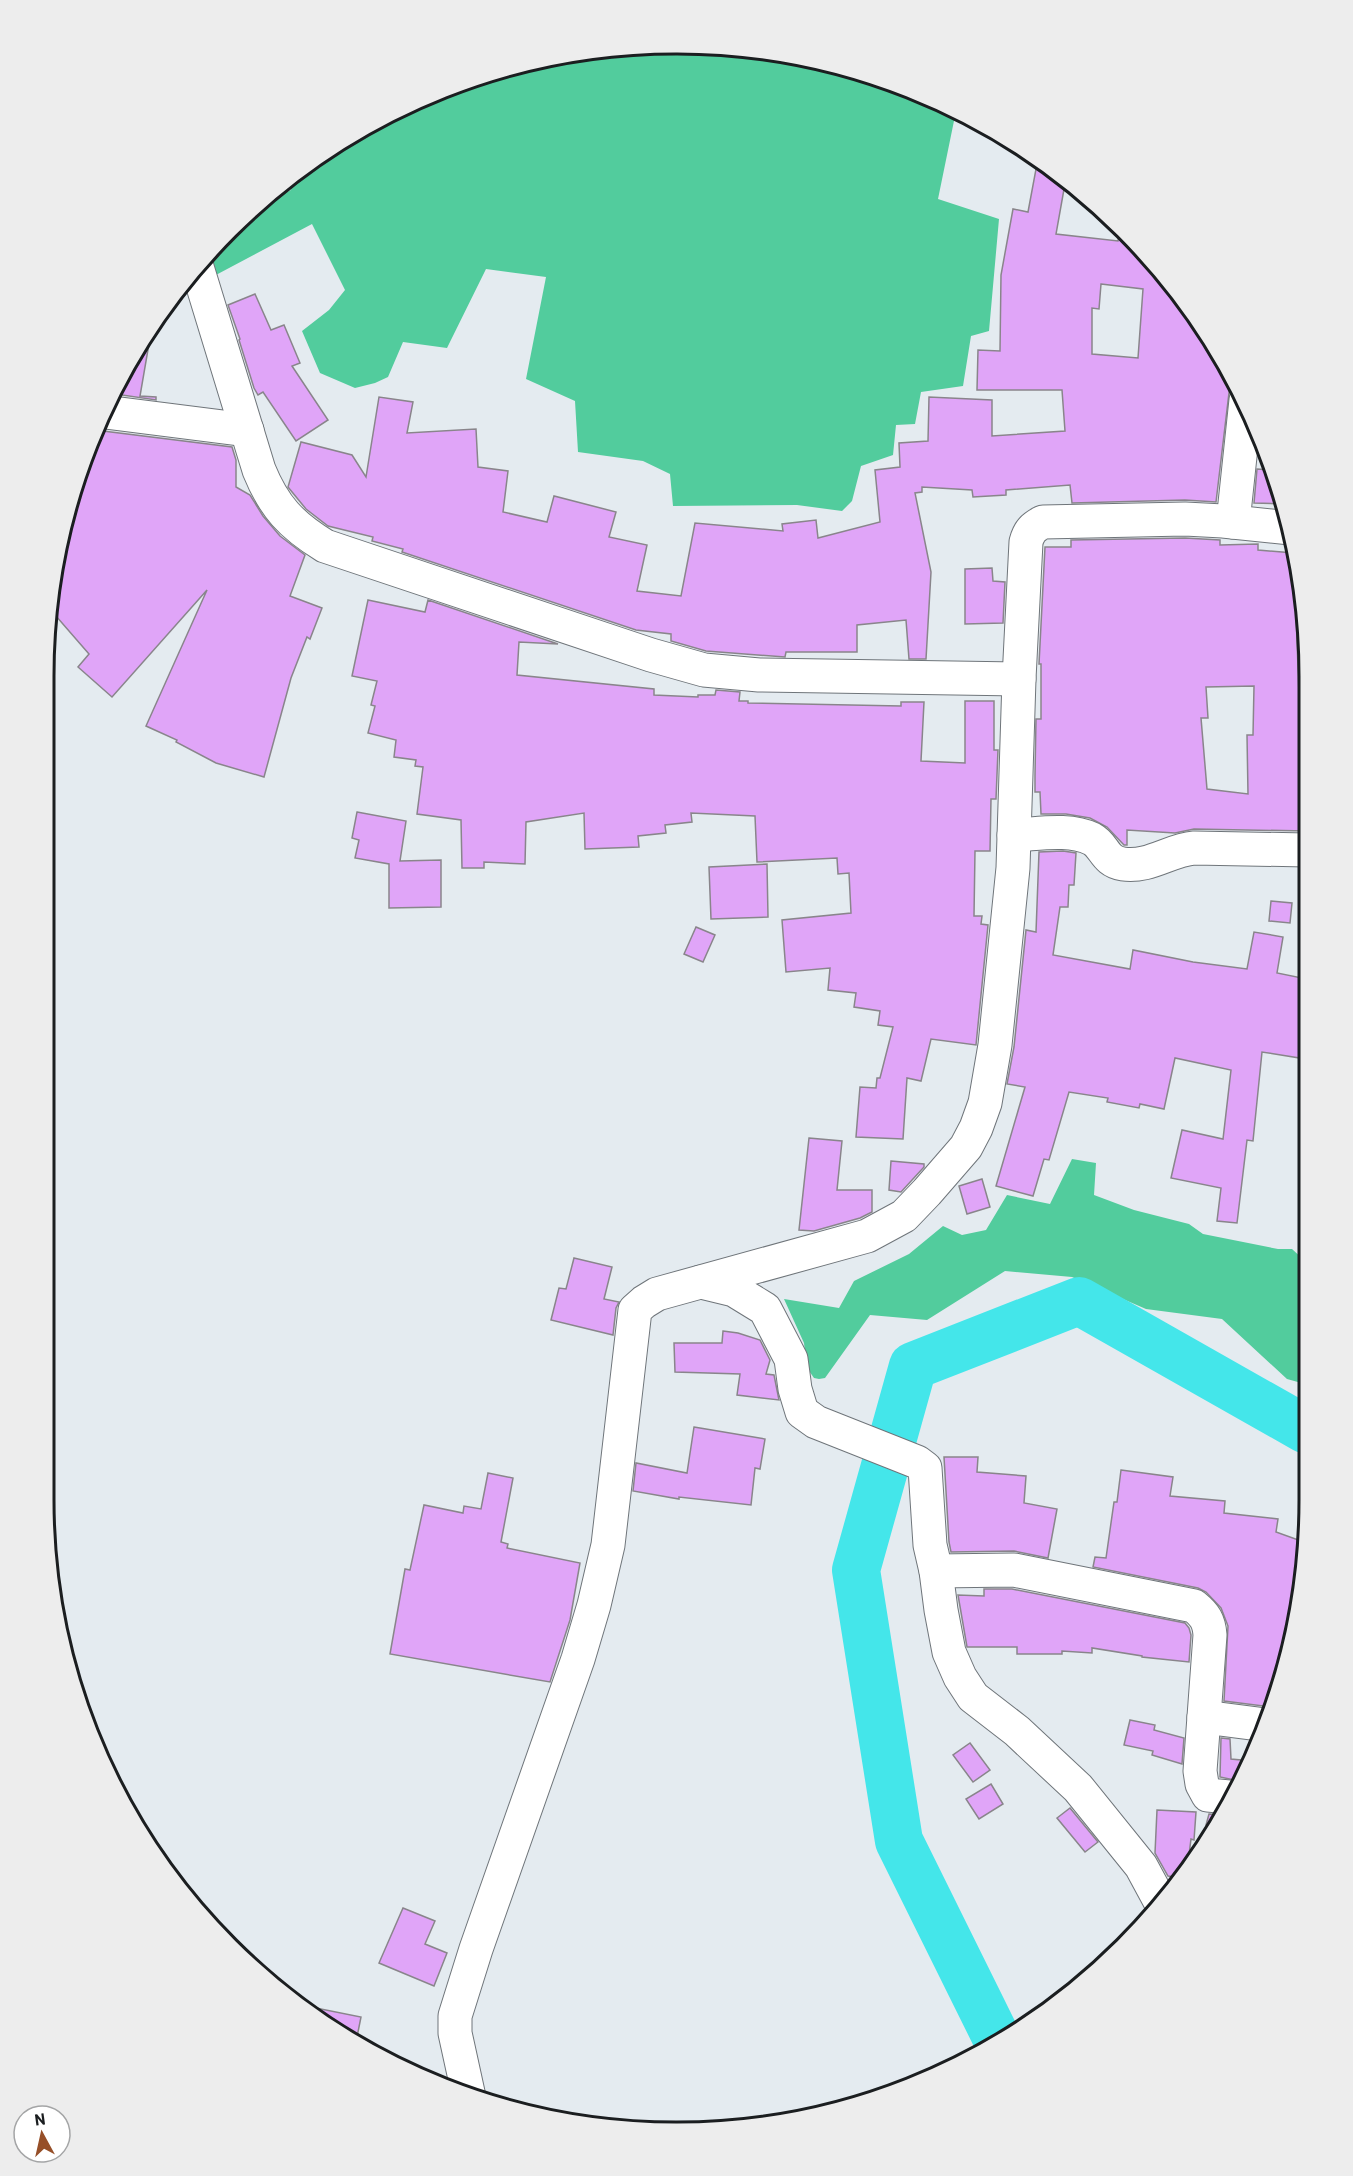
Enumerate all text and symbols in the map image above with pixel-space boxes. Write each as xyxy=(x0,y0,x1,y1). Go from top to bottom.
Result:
north arrow xyxy=(12,2104,72,2164)
text: N xyxy=(33,2109,46,2129)

